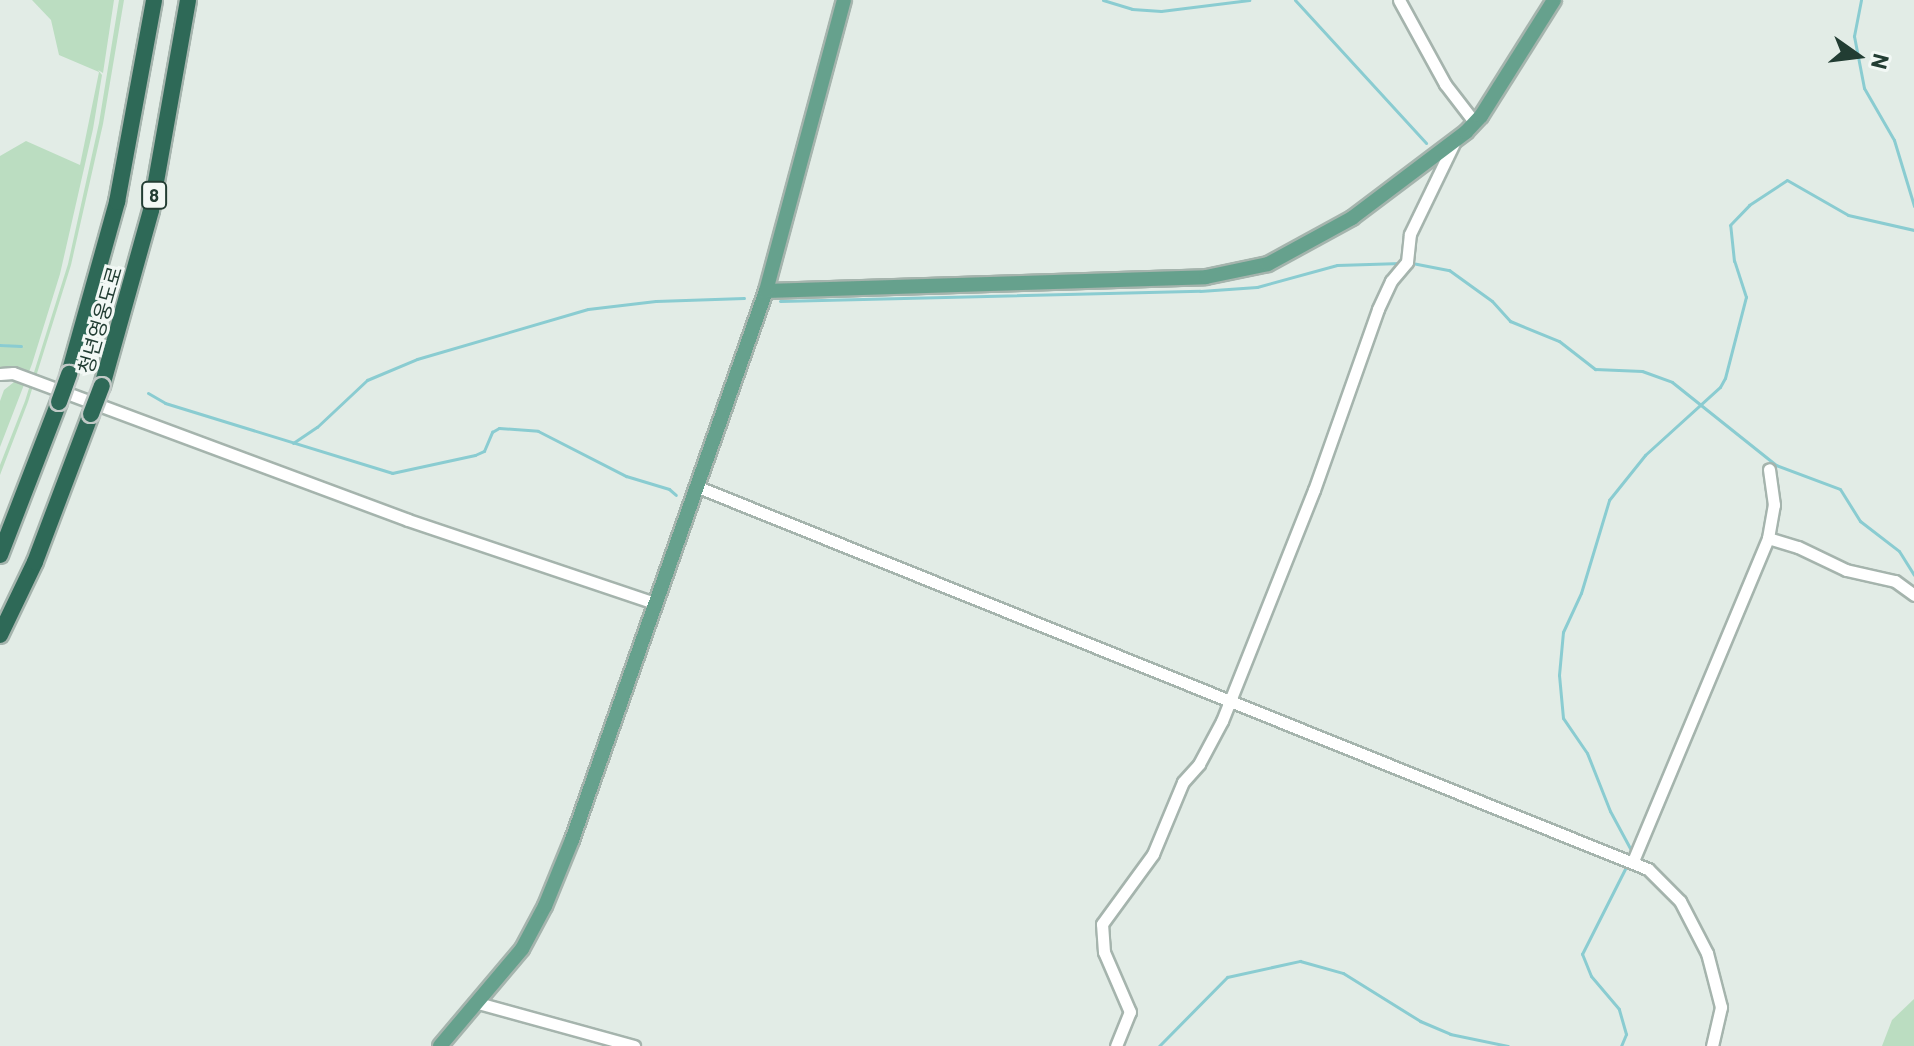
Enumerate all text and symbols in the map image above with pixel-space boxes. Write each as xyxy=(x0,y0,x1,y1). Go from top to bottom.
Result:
north arrow xyxy=(1818,16,1898,96)
text: N xyxy=(1867,52,1896,72)
road number: 8 xyxy=(140,181,168,209)
street label: 청년영웅도로 xyxy=(73,264,127,376)

